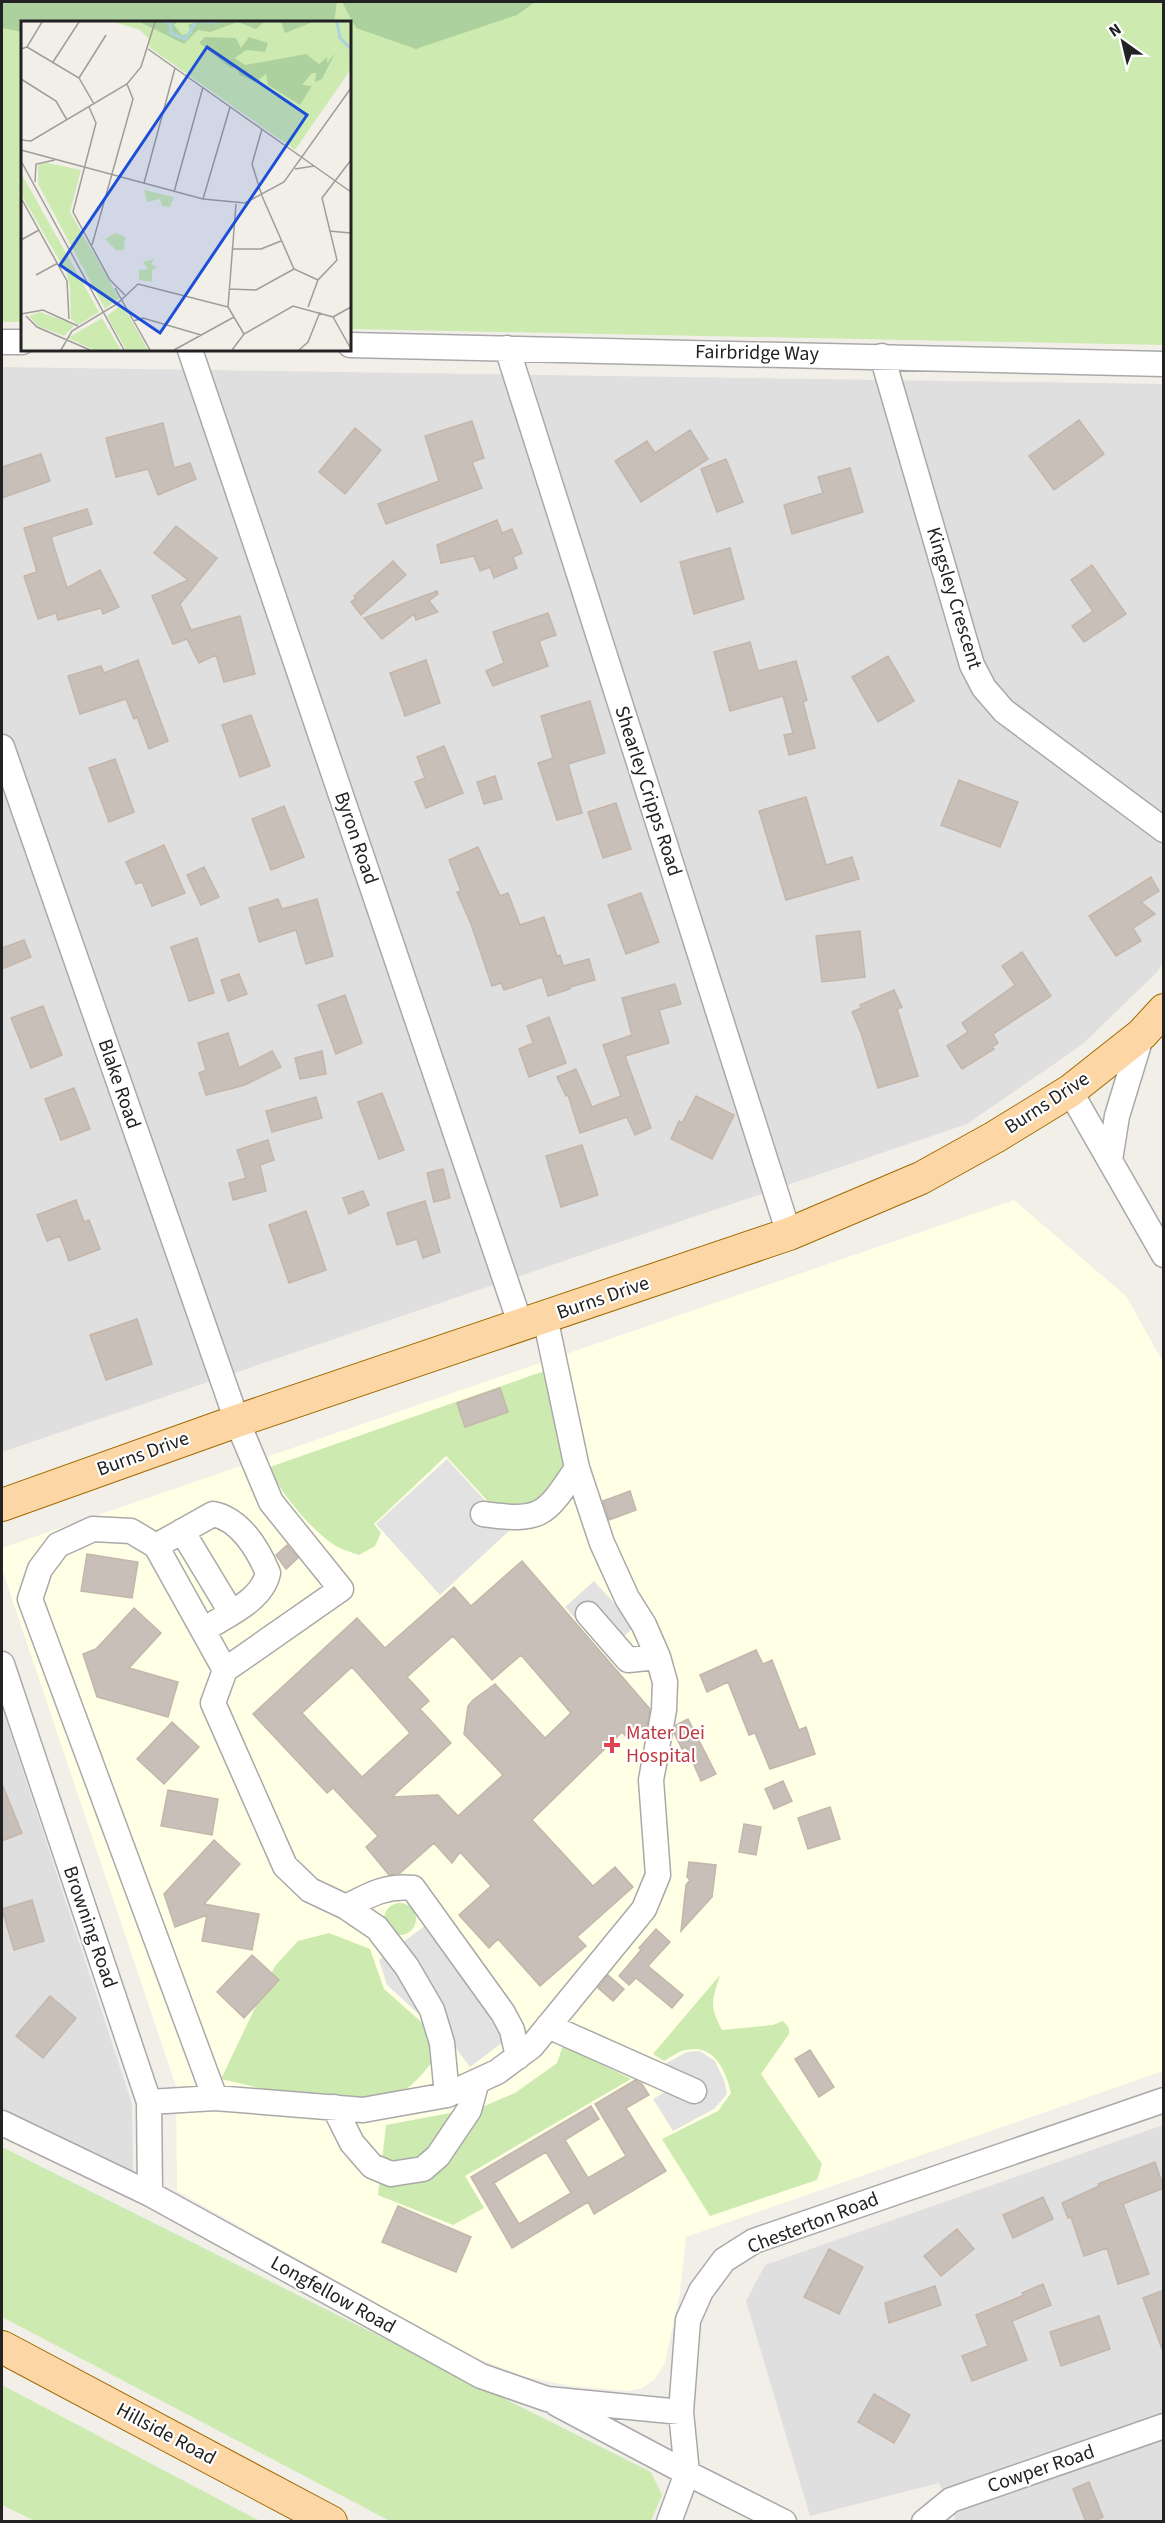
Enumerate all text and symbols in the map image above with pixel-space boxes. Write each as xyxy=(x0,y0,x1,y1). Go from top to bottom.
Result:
north arrow xyxy=(1093,12,1153,72)
text: N xyxy=(1105,18,1126,42)
inset map xyxy=(21,21,351,351)
street label: Fairbridge Way xyxy=(695,338,820,368)
street label: Kingsley Crescent xyxy=(919,524,989,673)
street label: Shearley Cripps Road xyxy=(607,702,689,880)
street label: Byron Road xyxy=(327,788,385,888)
street label: Blake Road xyxy=(91,1035,147,1133)
street label: Burns Drive xyxy=(999,1065,1095,1141)
street label: Burns Drive xyxy=(553,1269,653,1327)
street label: Burns Drive xyxy=(93,1424,193,1484)
place label: Mater Dei Hospital xyxy=(626,1719,705,1770)
marker: Mater Dei Hospital xyxy=(603,1736,621,1754)
street label: Browning Road xyxy=(56,1862,124,1992)
street label: Chesterton Road xyxy=(743,2185,883,2261)
street label: Longfellow Road xyxy=(265,2249,401,2341)
street label: Hillside Road xyxy=(111,2396,221,2472)
street label: Cowper Road xyxy=(984,2438,1098,2500)

